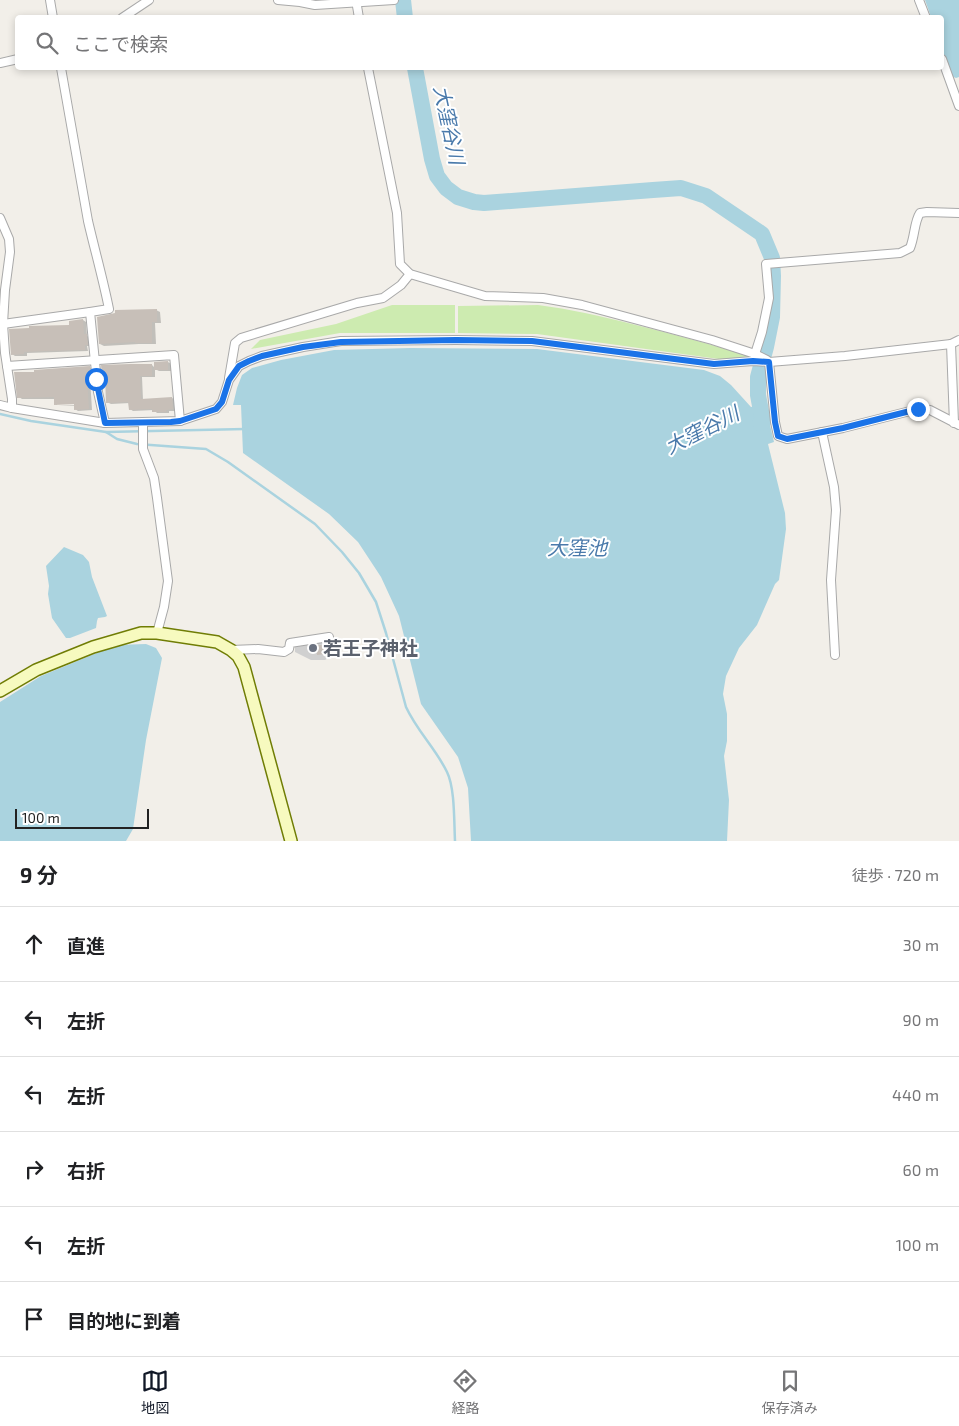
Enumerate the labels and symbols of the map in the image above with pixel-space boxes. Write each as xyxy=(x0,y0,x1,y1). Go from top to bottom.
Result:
water label: 大窪谷川 xyxy=(430,83,470,168)
route start xyxy=(85,368,108,391)
route end xyxy=(907,398,930,421)
water label: 大窪谷川 xyxy=(660,399,744,458)
water label: 大窪池 xyxy=(547,535,609,559)
place label: 若王子神社 xyxy=(323,636,418,659)
marker: 若王子神社 xyxy=(307,642,319,654)
scale bar xyxy=(15,806,149,829)

